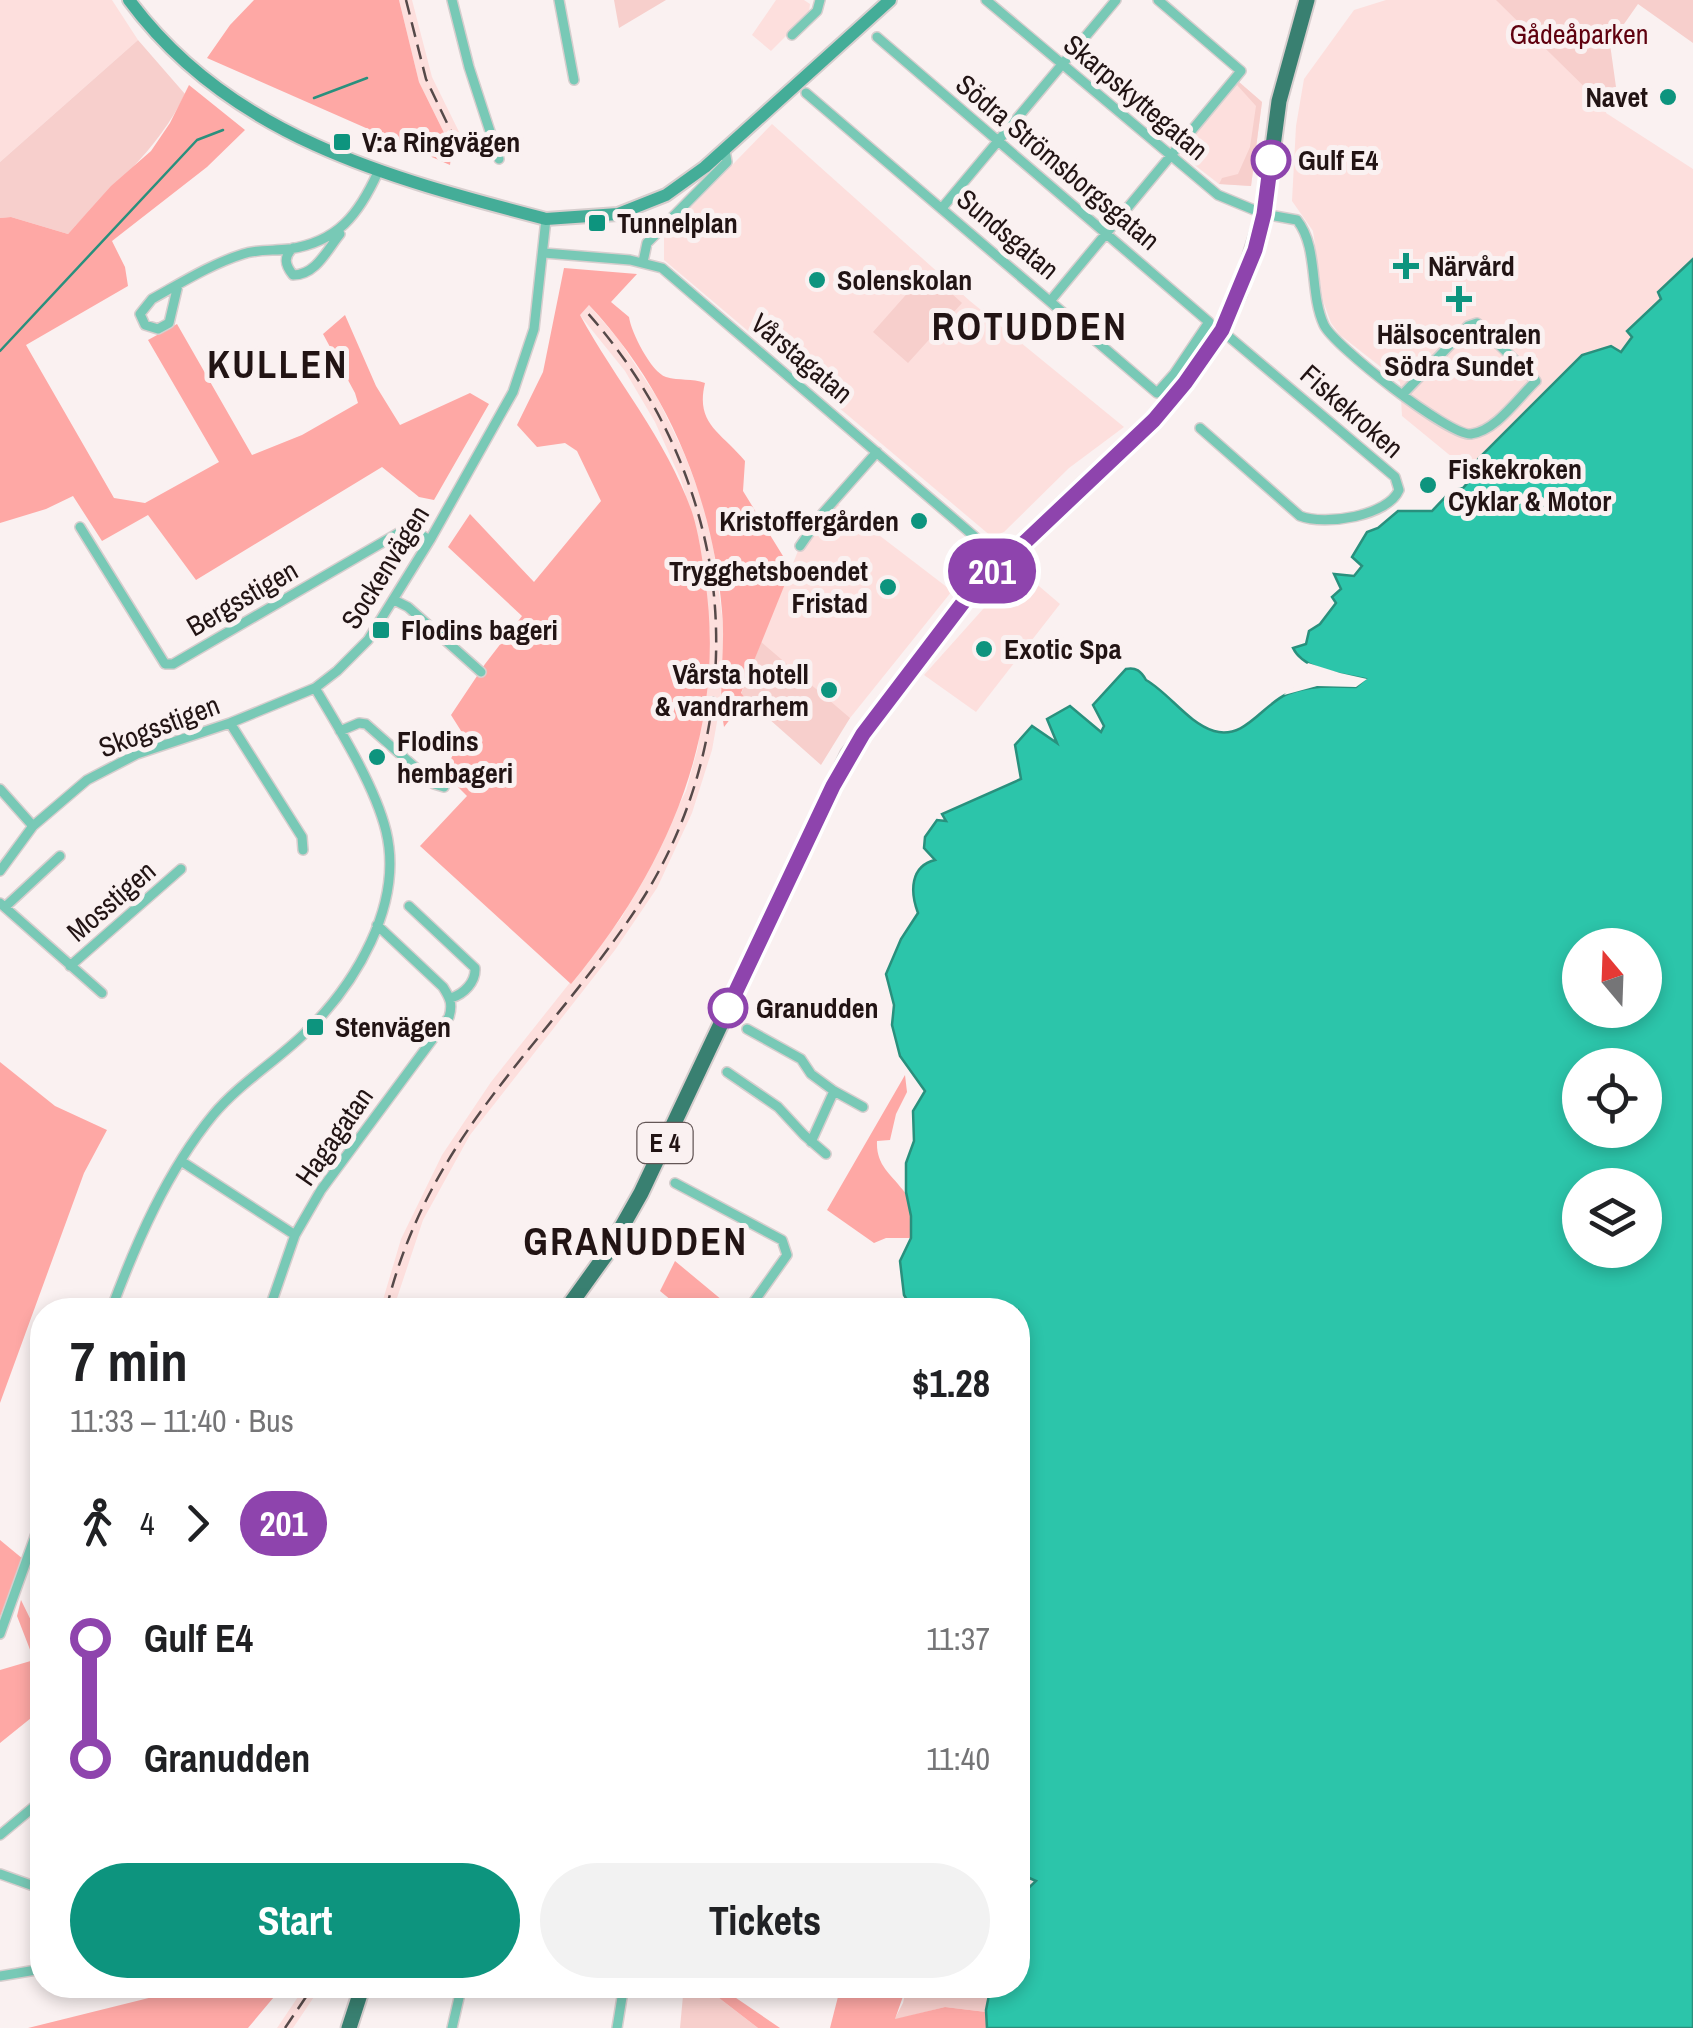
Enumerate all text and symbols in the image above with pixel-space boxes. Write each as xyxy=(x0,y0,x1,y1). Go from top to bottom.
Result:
park label: Gådeåparken xyxy=(1509,15,1649,53)
street label: Skarpskyttegatan xyxy=(1056,25,1216,169)
street label: Södra Strömsborgsgatan xyxy=(948,65,1168,259)
place label: Navet xyxy=(1585,78,1648,116)
marker: Navet xyxy=(1657,86,1679,108)
place label: V:a Ringvägen xyxy=(362,123,520,161)
marker: V:a Ringvägen xyxy=(331,131,353,153)
marker: Gulf E4 xyxy=(1252,141,1290,179)
place label: Gulf E4 xyxy=(1298,141,1379,179)
street label: Sundsgatan xyxy=(949,180,1067,288)
place label: Tunnelplan xyxy=(617,204,738,242)
marker: Tunnelplan xyxy=(586,212,608,234)
place label: Närvård xyxy=(1428,247,1515,285)
marker: Närvård xyxy=(1393,253,1419,279)
place label: Solenskolan xyxy=(837,261,972,299)
marker: Solenskolan xyxy=(806,269,828,291)
marker: Hälsocentralen Södra Sundet xyxy=(1446,286,1472,312)
district label: ROTUDDEN xyxy=(932,301,1128,352)
street label: Vårstagatan xyxy=(743,304,861,412)
place label: Hälsocentralen Södra Sundet xyxy=(1377,315,1541,385)
district label: KULLEN xyxy=(207,339,349,390)
street label: Fiskekroken xyxy=(1292,356,1412,466)
place label: Fiskekroken Cyklar & Motor xyxy=(1448,450,1611,520)
marker: Fiskekroken Cyklar & Motor xyxy=(1417,474,1439,496)
street label: Sockenvägen xyxy=(332,498,438,636)
place label: Kristoffergården xyxy=(719,502,899,540)
marker: Kristoffergården xyxy=(908,510,930,532)
line badge: 201 xyxy=(934,538,1050,604)
text: 201 xyxy=(968,548,1016,595)
street label: Bergsstigen xyxy=(179,551,305,645)
place label: Trygghetsboendet Fristad xyxy=(669,552,868,622)
marker: Trygghetsboendet Fristad xyxy=(877,576,899,598)
place label: Flodins bageri xyxy=(401,611,558,649)
marker: Flodins bageri xyxy=(370,619,392,641)
place label: Exotic Spa xyxy=(1004,630,1122,668)
marker: Exotic Spa xyxy=(973,638,995,660)
place label: Vårsta hotell & vandrarhem xyxy=(655,655,809,725)
marker: Vårsta hotell & vandrarhem xyxy=(818,679,840,701)
street label: Skogsstigen xyxy=(93,686,225,766)
place label: Flodins hembageri xyxy=(397,722,513,792)
marker: Flodins hembageri xyxy=(366,746,388,768)
street label: Mosstigen xyxy=(59,852,163,950)
north arrow xyxy=(1562,928,1662,1028)
map controls xyxy=(1562,928,1662,1268)
marker: Granudden xyxy=(709,989,747,1027)
place label: Granudden xyxy=(756,989,878,1027)
place label: Stenvägen xyxy=(335,1008,451,1046)
marker: Stenvägen xyxy=(304,1016,326,1038)
button: locate xyxy=(1562,1048,1662,1148)
street label: Hagagatan xyxy=(286,1079,382,1193)
road number: E 4 xyxy=(638,1123,692,1163)
button: layers xyxy=(1562,1168,1662,1268)
district label: GRANUDDEN xyxy=(523,1216,749,1267)
text: 7 min xyxy=(70,1324,188,1398)
text: $1.28 xyxy=(912,1358,990,1409)
text: 11:33 – 11:40 · Bus xyxy=(70,1399,294,1442)
icon: walk xyxy=(70,1496,125,1551)
icon: forward xyxy=(170,1496,225,1551)
text: 201 xyxy=(260,1500,307,1547)
text: 4 xyxy=(140,1502,155,1545)
text: Gulf E4 xyxy=(144,1613,253,1664)
text: 11:37 xyxy=(926,1617,990,1660)
text: Granudden xyxy=(144,1733,310,1784)
text: 11:40 xyxy=(926,1737,990,1780)
button: Start xyxy=(70,1863,520,1978)
button: Tickets xyxy=(540,1863,990,1978)

